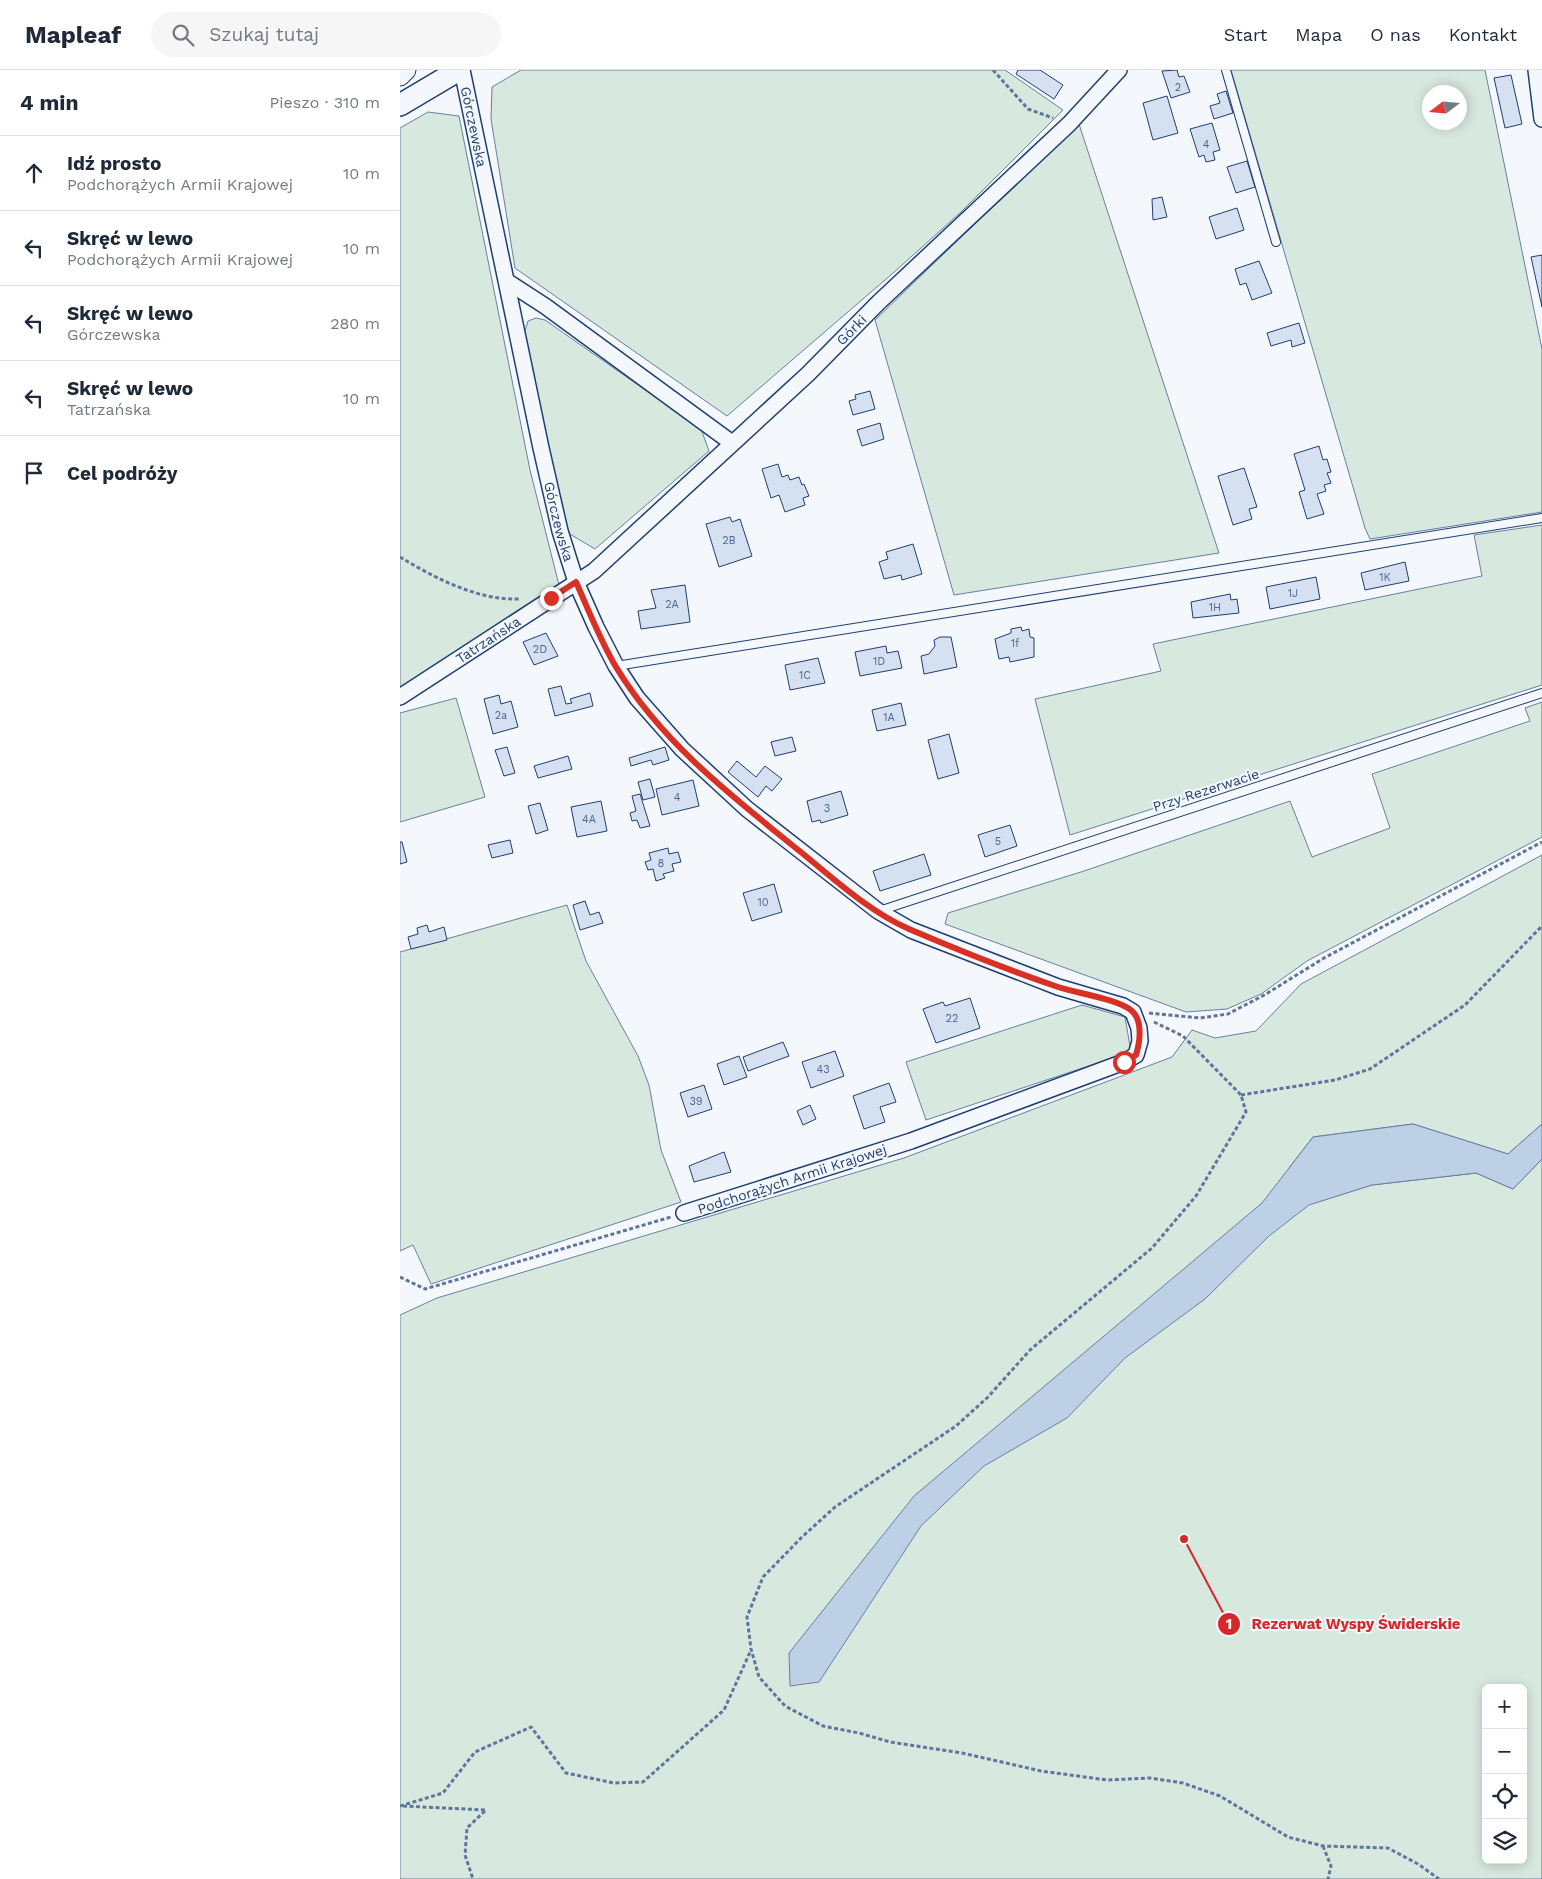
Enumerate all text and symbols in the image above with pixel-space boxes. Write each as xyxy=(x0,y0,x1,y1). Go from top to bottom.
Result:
search box xyxy=(151,12,501,57)
text: Mapleaf xyxy=(25,21,121,49)
icon: search xyxy=(169,21,197,49)
text: Szukaj tutaj xyxy=(209,23,319,46)
text: Start xyxy=(1224,24,1267,45)
text: Mapa xyxy=(1295,24,1342,45)
text: O nas xyxy=(1370,24,1421,45)
text: Kontakt xyxy=(1449,24,1517,45)
house number: 2 xyxy=(1175,81,1181,94)
street label: Górczewska xyxy=(458,85,490,169)
north arrow xyxy=(1422,85,1467,130)
text: 4 min xyxy=(20,90,78,115)
text: Pieszo · 310 m xyxy=(270,93,380,112)
house number: 4 xyxy=(1203,138,1210,151)
text: Idź prosto xyxy=(67,152,161,175)
icon: ahead xyxy=(20,159,48,187)
text: 10 m xyxy=(343,164,380,183)
text: Podchorążych Armii Krajowej xyxy=(67,175,293,194)
text: Skręć w lewo xyxy=(67,227,193,250)
icon: left xyxy=(20,234,48,262)
text: 10 m xyxy=(343,239,380,258)
text: Podchorążych Armii Krajowej xyxy=(67,250,293,269)
text: Skręć w lewo xyxy=(67,302,193,325)
icon: left xyxy=(20,309,48,337)
street label: Górki xyxy=(833,312,870,348)
text: 280 m xyxy=(330,314,380,333)
text: Górczewska xyxy=(67,325,160,344)
text: Skręć w lewo xyxy=(67,377,193,400)
icon: left xyxy=(20,384,48,412)
text: 10 m xyxy=(343,389,380,408)
text: Tatrzańska xyxy=(67,400,151,419)
icon: arrive xyxy=(20,459,48,487)
text: Cel podróży xyxy=(67,462,177,485)
street label: Górczewska xyxy=(541,480,577,564)
house number: 2B xyxy=(722,534,736,547)
house number: 1K xyxy=(1379,571,1391,584)
route end xyxy=(540,587,563,610)
house number: 1J xyxy=(1288,587,1298,600)
house number: 2A xyxy=(665,598,679,611)
house number: 1H xyxy=(1209,601,1221,614)
street label: Tatrzańska xyxy=(453,613,523,667)
house number: 1f xyxy=(1011,637,1020,650)
house number: 2D xyxy=(533,643,547,656)
house number: 1D xyxy=(873,655,885,668)
house number: 1C xyxy=(799,669,811,682)
house number: 2a xyxy=(495,709,507,722)
house number: 1A xyxy=(883,711,895,724)
street label: Przy Rezerwacie xyxy=(1151,765,1261,815)
house number: 4 xyxy=(674,791,681,804)
house number: 3 xyxy=(824,802,830,815)
house number: 4A xyxy=(582,813,596,826)
house number: 5 xyxy=(995,835,1001,848)
house number: 8 xyxy=(658,857,665,870)
house number: 10 xyxy=(757,896,769,909)
house number: 22 xyxy=(946,1012,958,1025)
route start xyxy=(1113,1051,1136,1074)
house number: 43 xyxy=(816,1063,830,1076)
house number: 39 xyxy=(689,1095,703,1108)
street label: Podchorążych Armii Krajowej xyxy=(696,1141,888,1217)
callout: Rezerwat Wyspy Świderskie xyxy=(1216,1609,1471,1639)
text: 1 xyxy=(1226,1615,1232,1633)
text: Rezerwat Wyspy Świderskie xyxy=(1252,1615,1461,1633)
map controls xyxy=(1482,1684,1527,1864)
button: + xyxy=(1482,1684,1527,1729)
button: − xyxy=(1482,1729,1527,1774)
button: locate xyxy=(1482,1774,1527,1819)
button: layers xyxy=(1482,1819,1527,1864)

